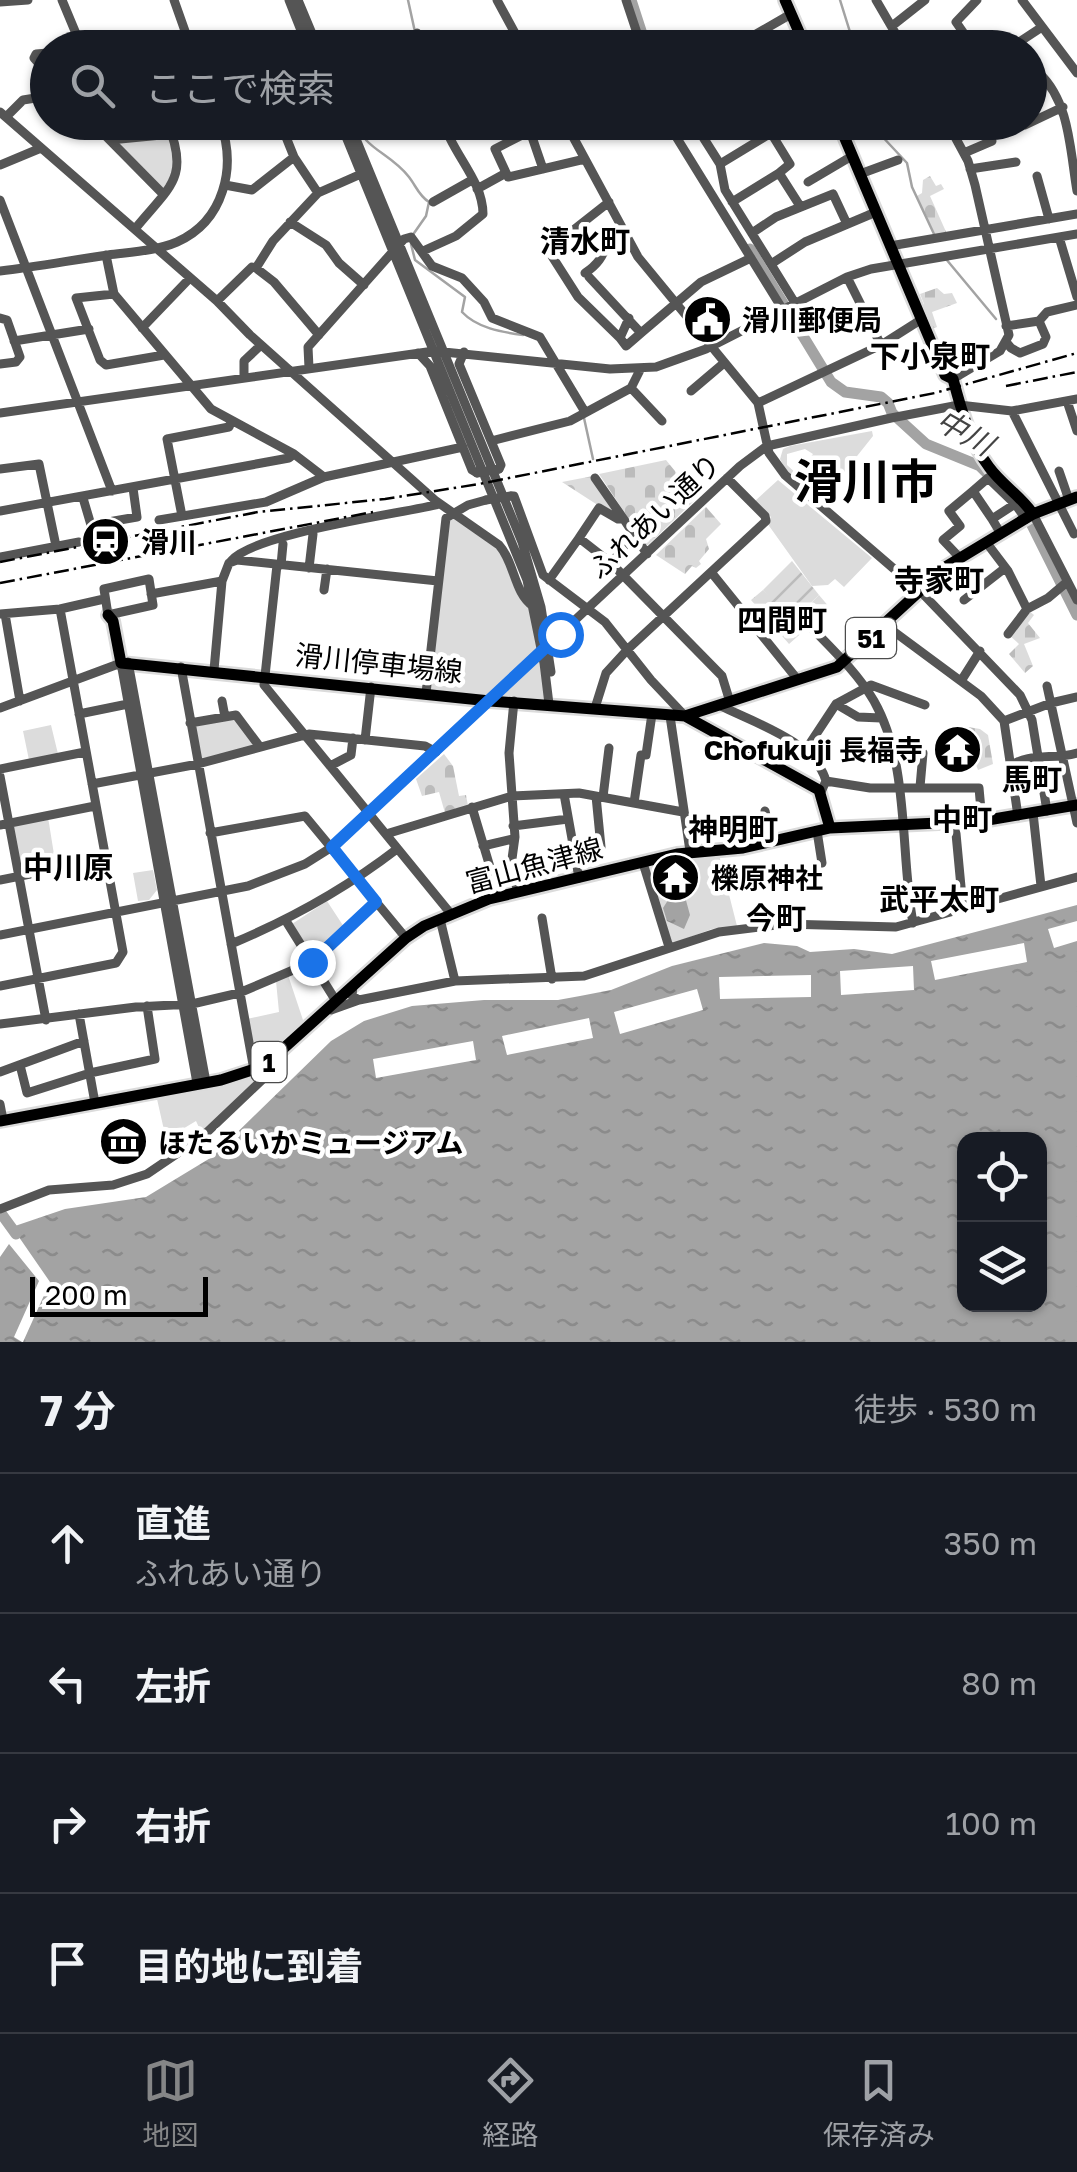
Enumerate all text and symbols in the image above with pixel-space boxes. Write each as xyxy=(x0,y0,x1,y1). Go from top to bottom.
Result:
search box xyxy=(30,30,1047,140)
icon: search xyxy=(65,58,120,113)
text: ここで検索 xyxy=(145,65,335,110)
district label: 清水町 xyxy=(540,223,630,259)
public building icon: 滑川郵便局 xyxy=(681,293,733,345)
place label: 滑川郵便局 xyxy=(742,303,882,336)
district label: 下小泉町 xyxy=(870,338,990,374)
water label: 中川 xyxy=(930,401,1003,464)
street label: ふれあい通り xyxy=(581,447,727,585)
district label: 滑川市 xyxy=(794,452,938,510)
station icon: 滑川 xyxy=(80,515,132,567)
place label: 滑川 xyxy=(141,525,197,558)
district label: 寺家町 xyxy=(894,562,984,598)
district label: 四間町 xyxy=(737,602,827,638)
route start xyxy=(538,612,584,658)
road number: 51 xyxy=(846,618,896,658)
street label: 滑川停車場線 xyxy=(294,638,464,688)
temple icon: Chofukuji 長福寺 xyxy=(932,723,984,775)
place label: Chofukuji 長福寺 xyxy=(703,733,923,766)
district label: 馬町 xyxy=(1002,761,1062,797)
district label: 中町 xyxy=(932,801,992,837)
district label: 神明町 xyxy=(688,811,778,847)
street label: 富山魚津線 xyxy=(462,831,606,899)
district label: 中川原 xyxy=(23,849,113,885)
temple icon: 櫟原神社 xyxy=(650,851,702,903)
place label: 櫟原神社 xyxy=(711,861,823,894)
district label: 武平太町 xyxy=(879,881,999,917)
district label: 今町 xyxy=(746,900,806,936)
route end xyxy=(290,940,336,986)
road number: 1 xyxy=(252,1042,286,1082)
museum icon: ほたるいかミュージアム xyxy=(97,1116,149,1168)
place label: ほたるいかミュージアム xyxy=(158,1126,463,1159)
map controls xyxy=(957,1132,1047,1312)
button: locate xyxy=(957,1132,1047,1222)
button: layers xyxy=(957,1222,1047,1312)
scale bar xyxy=(30,1272,208,1316)
text: 200 m xyxy=(45,1278,128,1311)
text: 7 分 xyxy=(40,1385,115,1435)
text: 徒歩 · 530 m xyxy=(854,1390,1037,1428)
text: 直進 xyxy=(135,1500,211,1545)
icon: ahead xyxy=(40,1516,95,1571)
text: 350 m xyxy=(944,1524,1037,1562)
text: ふれあい通り xyxy=(135,1554,327,1592)
icon: left xyxy=(40,1656,95,1711)
text: 左折 xyxy=(135,1663,211,1708)
text: 80 m xyxy=(961,1664,1037,1702)
icon: right xyxy=(40,1796,95,1851)
text: 右折 xyxy=(135,1803,211,1848)
text: 100 m xyxy=(945,1804,1037,1842)
icon: arrive xyxy=(40,1936,95,1991)
text: 目的地に到着 xyxy=(135,1943,363,1988)
tab: 地図 xyxy=(142,2053,198,2153)
tab: 経路 xyxy=(482,2053,539,2153)
tab: 保存済み xyxy=(823,2053,935,2153)

